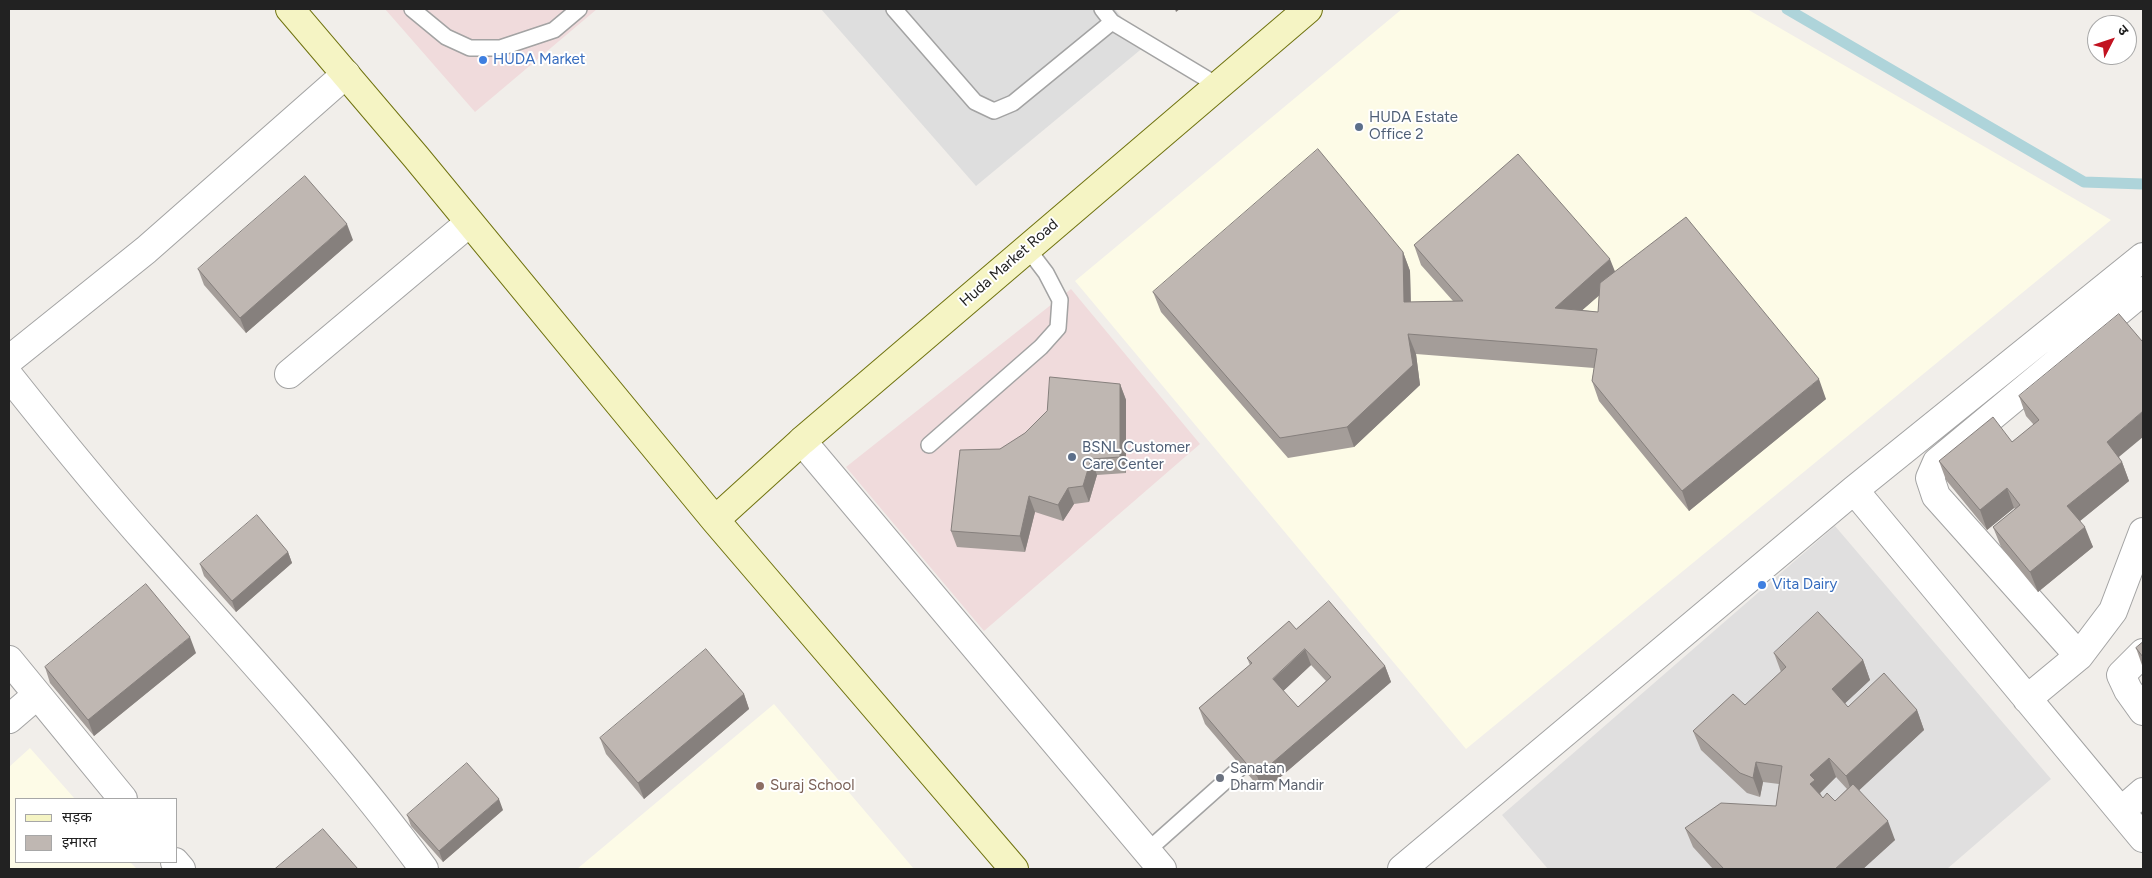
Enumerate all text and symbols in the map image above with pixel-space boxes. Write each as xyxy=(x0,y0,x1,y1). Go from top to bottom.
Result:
north arrow xyxy=(2087,15,2137,65)
text: उ xyxy=(2114,22,2132,39)
place label: HUDA Market xyxy=(493,51,585,69)
marker: HUDA Market xyxy=(477,54,489,66)
place label: HUDA Estate Office 2 xyxy=(1369,109,1458,144)
marker: HUDA Estate Office 2 xyxy=(1353,121,1365,133)
street label: Huda Market Road xyxy=(956,215,1062,311)
place label: BSNL Customer Care Center xyxy=(1082,439,1190,474)
marker: BSNL Customer Care Center xyxy=(1066,451,1078,463)
place label: Vita Dairy xyxy=(1772,576,1837,594)
marker: Vita Dairy xyxy=(1756,579,1768,591)
place label: Sanatan Dharm Mandir xyxy=(1230,760,1324,795)
marker: Sanatan Dharm Mandir xyxy=(1214,772,1226,784)
place label: Suraj School xyxy=(770,777,854,795)
marker: Suraj School xyxy=(754,780,766,792)
legend xyxy=(15,798,178,863)
text: सड़क xyxy=(62,808,92,826)
text: इमारत xyxy=(62,833,97,851)

